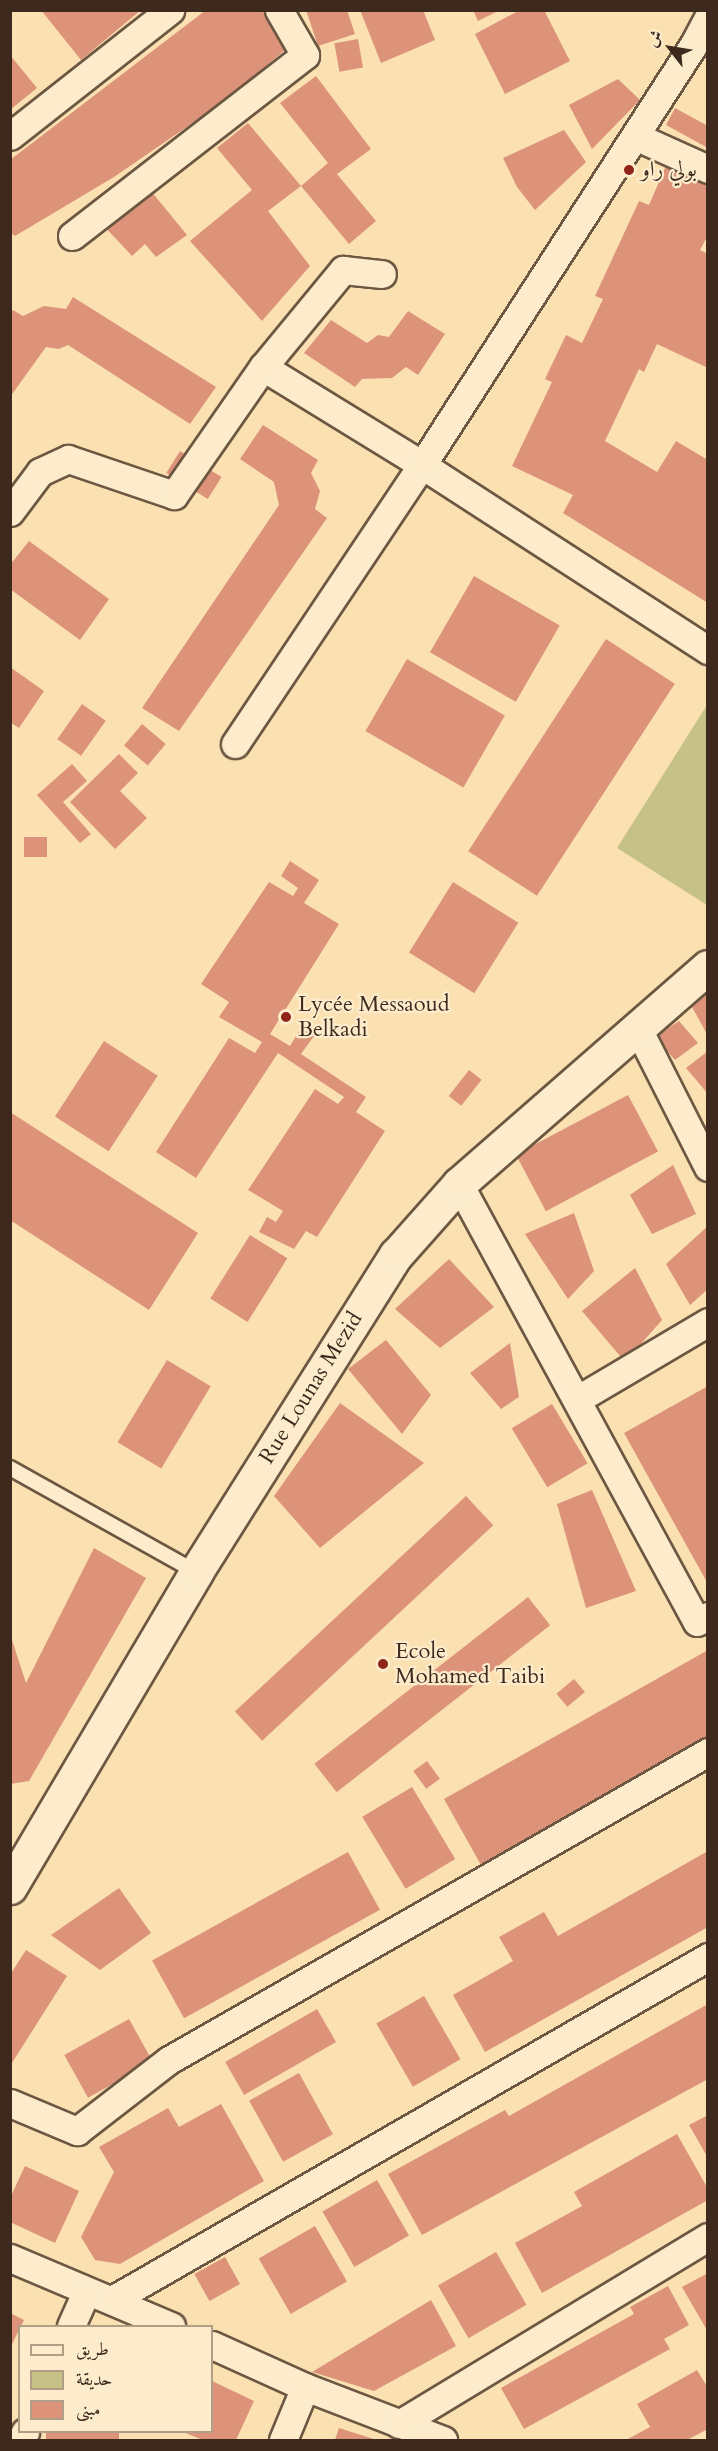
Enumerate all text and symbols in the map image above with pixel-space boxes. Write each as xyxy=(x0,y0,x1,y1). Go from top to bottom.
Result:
north arrow xyxy=(640,18,700,78)
text: ش xyxy=(641,26,668,51)
place label: بولي راو xyxy=(641,157,697,183)
marker: بولي راو xyxy=(622,163,636,177)
place label: Lycée Messaoud Belkadi xyxy=(298,991,449,1042)
marker: Lycée Messaoud Belkadi xyxy=(279,1010,293,1024)
street label: Rue Lounas Mezid xyxy=(254,1307,368,1469)
place label: Ecole Mohamed Taibi xyxy=(395,1638,545,1690)
marker: Ecole Mohamed Taibi xyxy=(376,1657,390,1671)
legend xyxy=(18,2325,213,2433)
text: طريق xyxy=(76,2337,109,2362)
text: حديقة xyxy=(76,2367,112,2392)
text: مبنى xyxy=(76,2397,101,2422)

